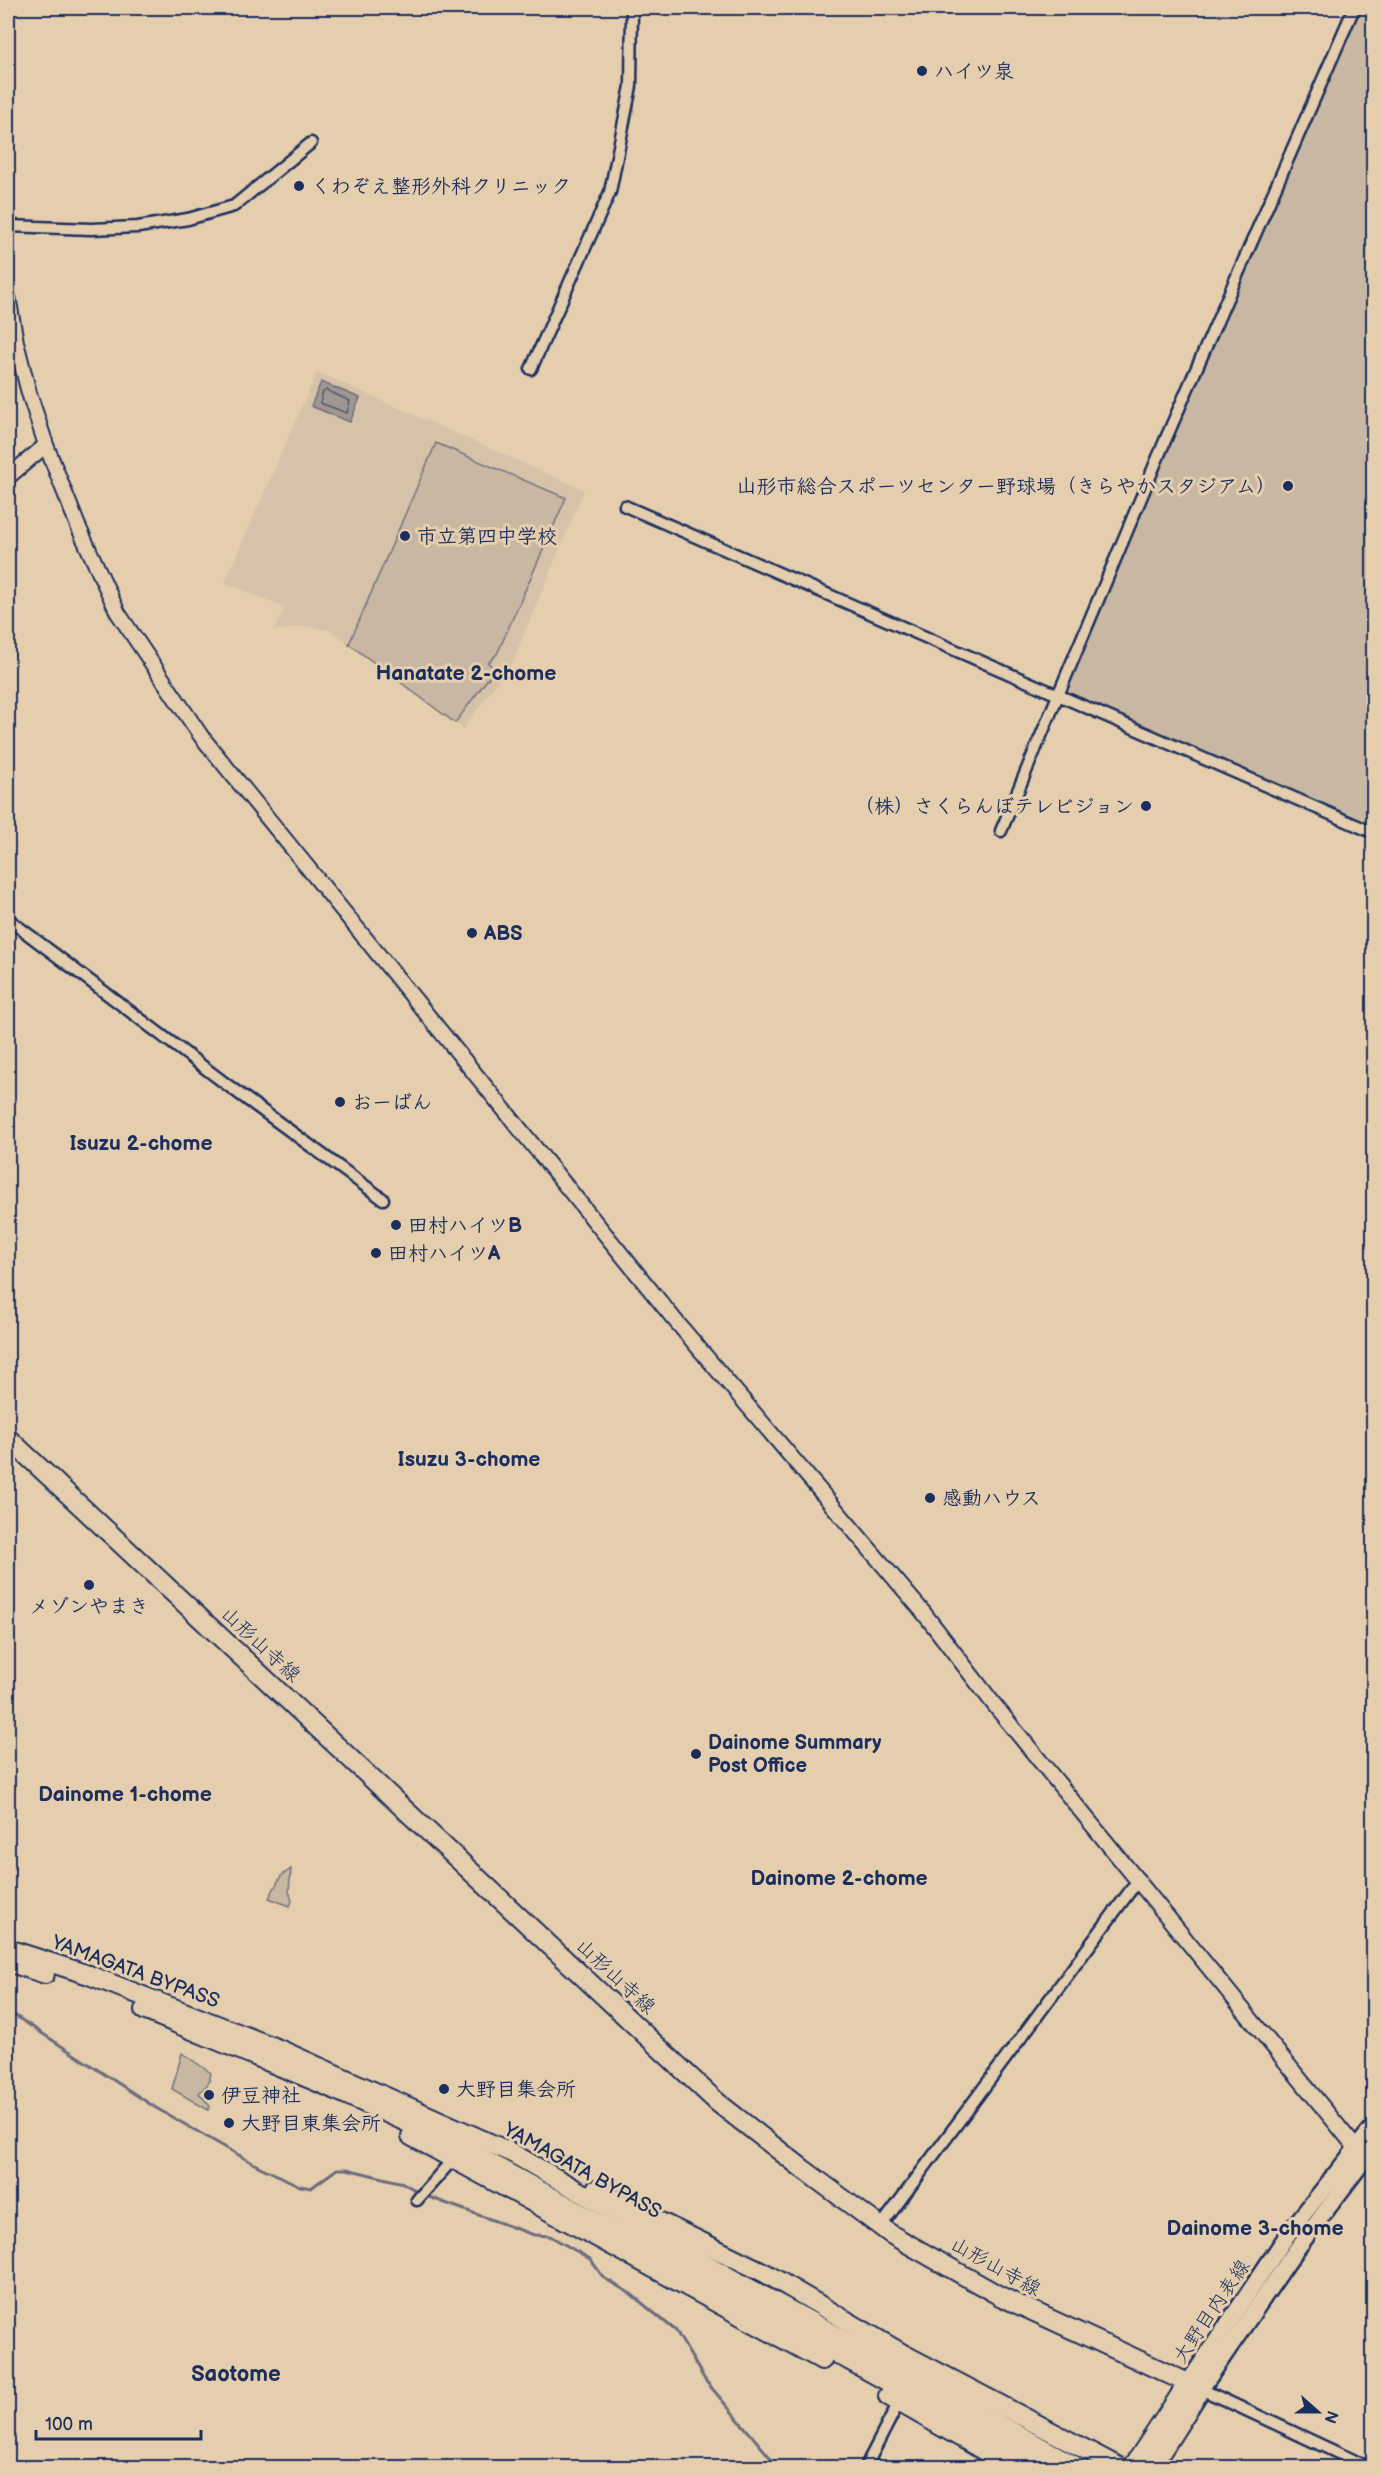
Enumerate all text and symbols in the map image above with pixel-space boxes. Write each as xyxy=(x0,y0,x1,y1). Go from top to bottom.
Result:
place label: ハイツ泉 xyxy=(934,60,1014,84)
marker: ハイツ泉 xyxy=(915,64,929,78)
place label: くわぞえ整形外科クリニック xyxy=(311,175,571,199)
marker: くわぞえ整形外科クリニック xyxy=(292,179,306,193)
place label: 山形市総合スポーツセンター野球場（きらやかスタジアム） xyxy=(736,475,1276,499)
marker: 山形市総合スポーツセンター野球場（きらやかスタジアム） xyxy=(1281,479,1295,493)
place label: 市立第四中学校 xyxy=(417,525,557,549)
marker: 市立第四中学校 xyxy=(398,529,412,543)
district label: Hanatate 2-chome xyxy=(376,661,556,686)
place label: （株）さくらんぼテレビジョン xyxy=(854,795,1134,819)
marker: （株）さくらんぼテレビジョン xyxy=(1139,799,1153,813)
place label: ABS xyxy=(483,922,522,946)
marker: ABS xyxy=(465,926,479,940)
place label: おーばん xyxy=(352,1091,432,1115)
marker: おーばん xyxy=(333,1095,347,1109)
district label: Isuzu 2-chome xyxy=(69,1131,213,1156)
place label: 田村ハイツB xyxy=(408,1214,522,1238)
marker: 田村ハイツB xyxy=(389,1218,403,1232)
place label: 田村ハイツA xyxy=(388,1242,501,1266)
marker: 田村ハイツA xyxy=(369,1246,383,1260)
district label: Isuzu 3-chome xyxy=(398,1447,540,1472)
place label: 感動ハウス xyxy=(942,1487,1041,1511)
marker: 感動ハウス xyxy=(923,1491,937,1505)
marker: メゾンやまき xyxy=(82,1578,96,1592)
place label: メゾンやまき xyxy=(29,1595,149,1619)
street label: 山形山寺線 xyxy=(216,1602,305,1688)
place label: Dainome Summary Post Office xyxy=(708,1731,882,1778)
marker: Dainome Summary Post Office xyxy=(689,1747,703,1761)
district label: Dainome 1-chome xyxy=(38,1782,212,1807)
district label: Dainome 2-chome xyxy=(750,1866,928,1891)
street label: YAMAGATA BYPASS xyxy=(48,1930,223,2013)
street label: 山形山寺線 xyxy=(571,1934,660,2020)
place label: 大野目集会所 xyxy=(456,2078,576,2102)
marker: 大野目集会所 xyxy=(437,2082,451,2096)
place label: 伊豆神社 xyxy=(221,2084,301,2108)
marker: 伊豆神社 xyxy=(202,2088,216,2102)
place label: 大野目東集会所 xyxy=(241,2112,381,2136)
marker: 大野目東集会所 xyxy=(222,2116,236,2130)
street label: YAMAGATA BYPASS xyxy=(499,2117,666,2224)
district label: Dainome 3-chome xyxy=(1167,2216,1343,2241)
street label: 山形山寺線 xyxy=(946,2232,1045,2302)
street label: 大野目内表線 xyxy=(1168,2255,1255,2368)
district label: Saotome xyxy=(191,2361,281,2388)
north arrow xyxy=(1288,2382,1348,2442)
scale bar xyxy=(36,2403,201,2441)
text: N xyxy=(1320,2408,1342,2426)
text: 100 m xyxy=(45,2414,93,2435)

